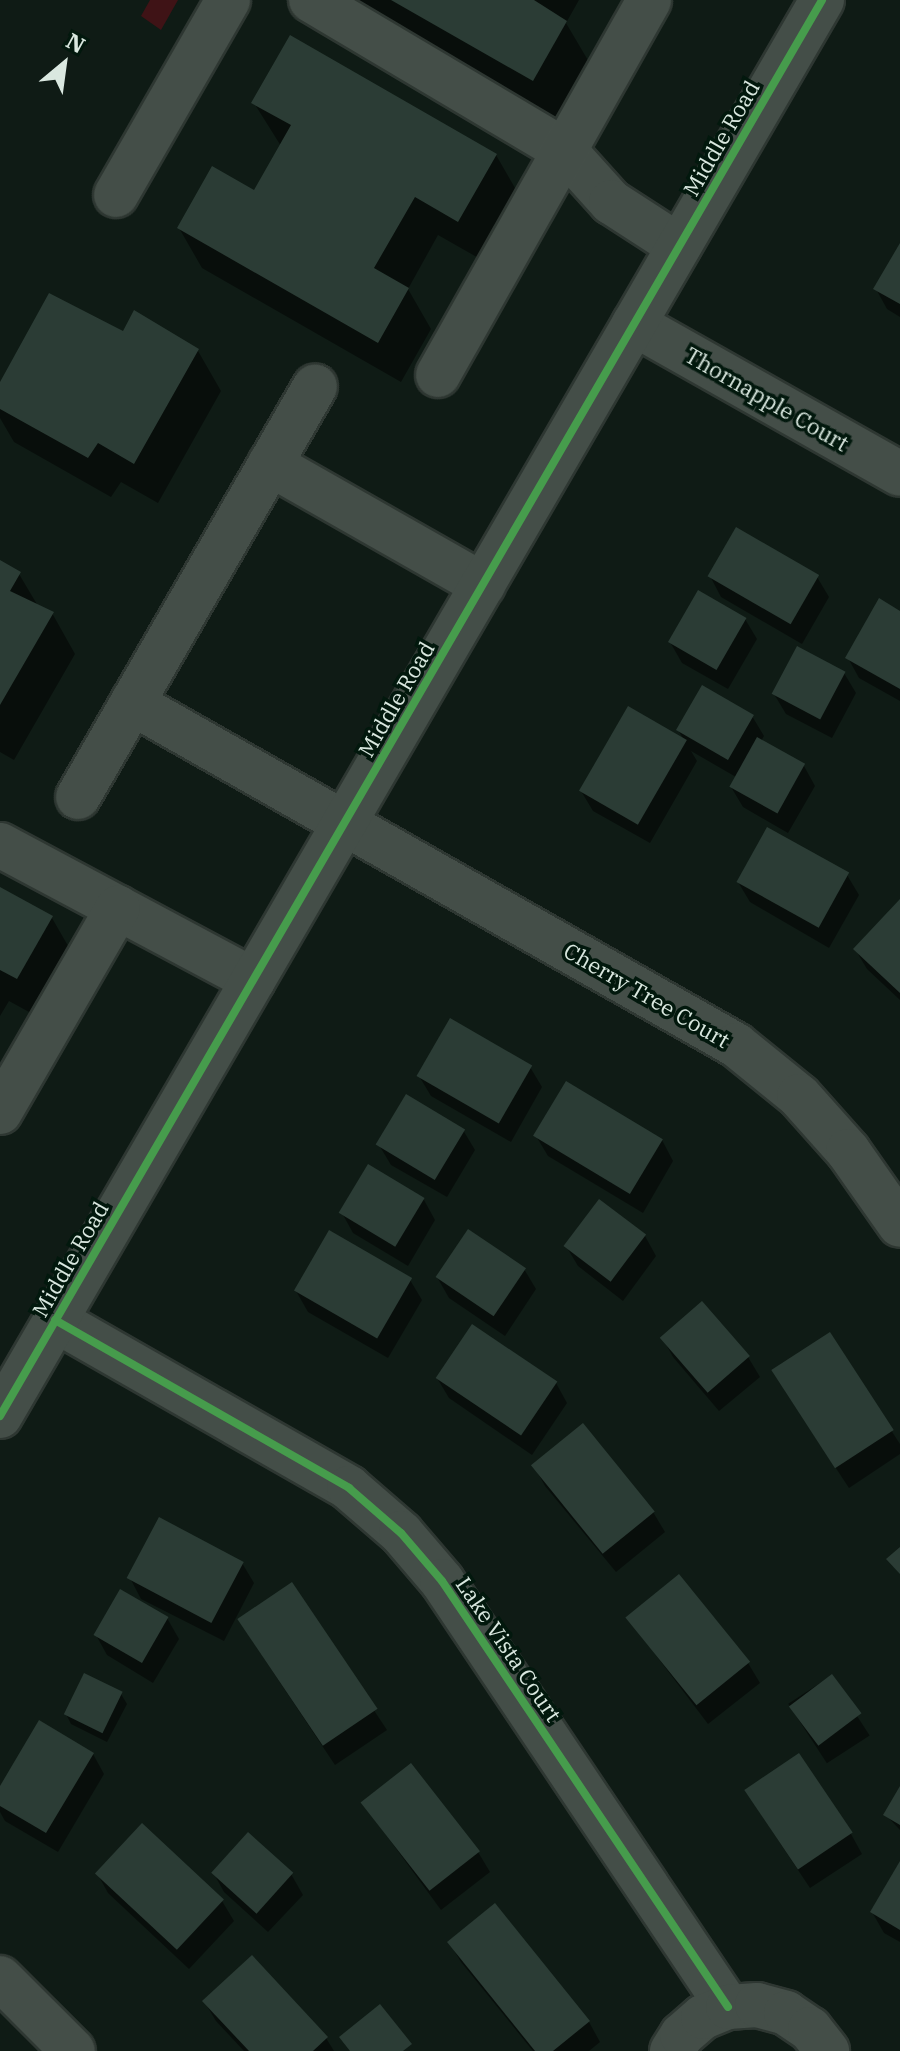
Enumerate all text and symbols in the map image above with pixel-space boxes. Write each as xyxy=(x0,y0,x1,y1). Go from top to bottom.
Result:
north arrow xyxy=(24,24,104,104)
text: N xyxy=(61,26,91,59)
street label: Middle Road xyxy=(677,76,765,200)
street label: Thornapple Court xyxy=(680,341,854,457)
street label: Middle Road xyxy=(352,637,440,761)
street label: Cherry Tree Court xyxy=(559,937,735,1053)
street label: Middle Road xyxy=(26,1197,114,1321)
street label: Lake Vista Court xyxy=(451,1572,567,1726)

